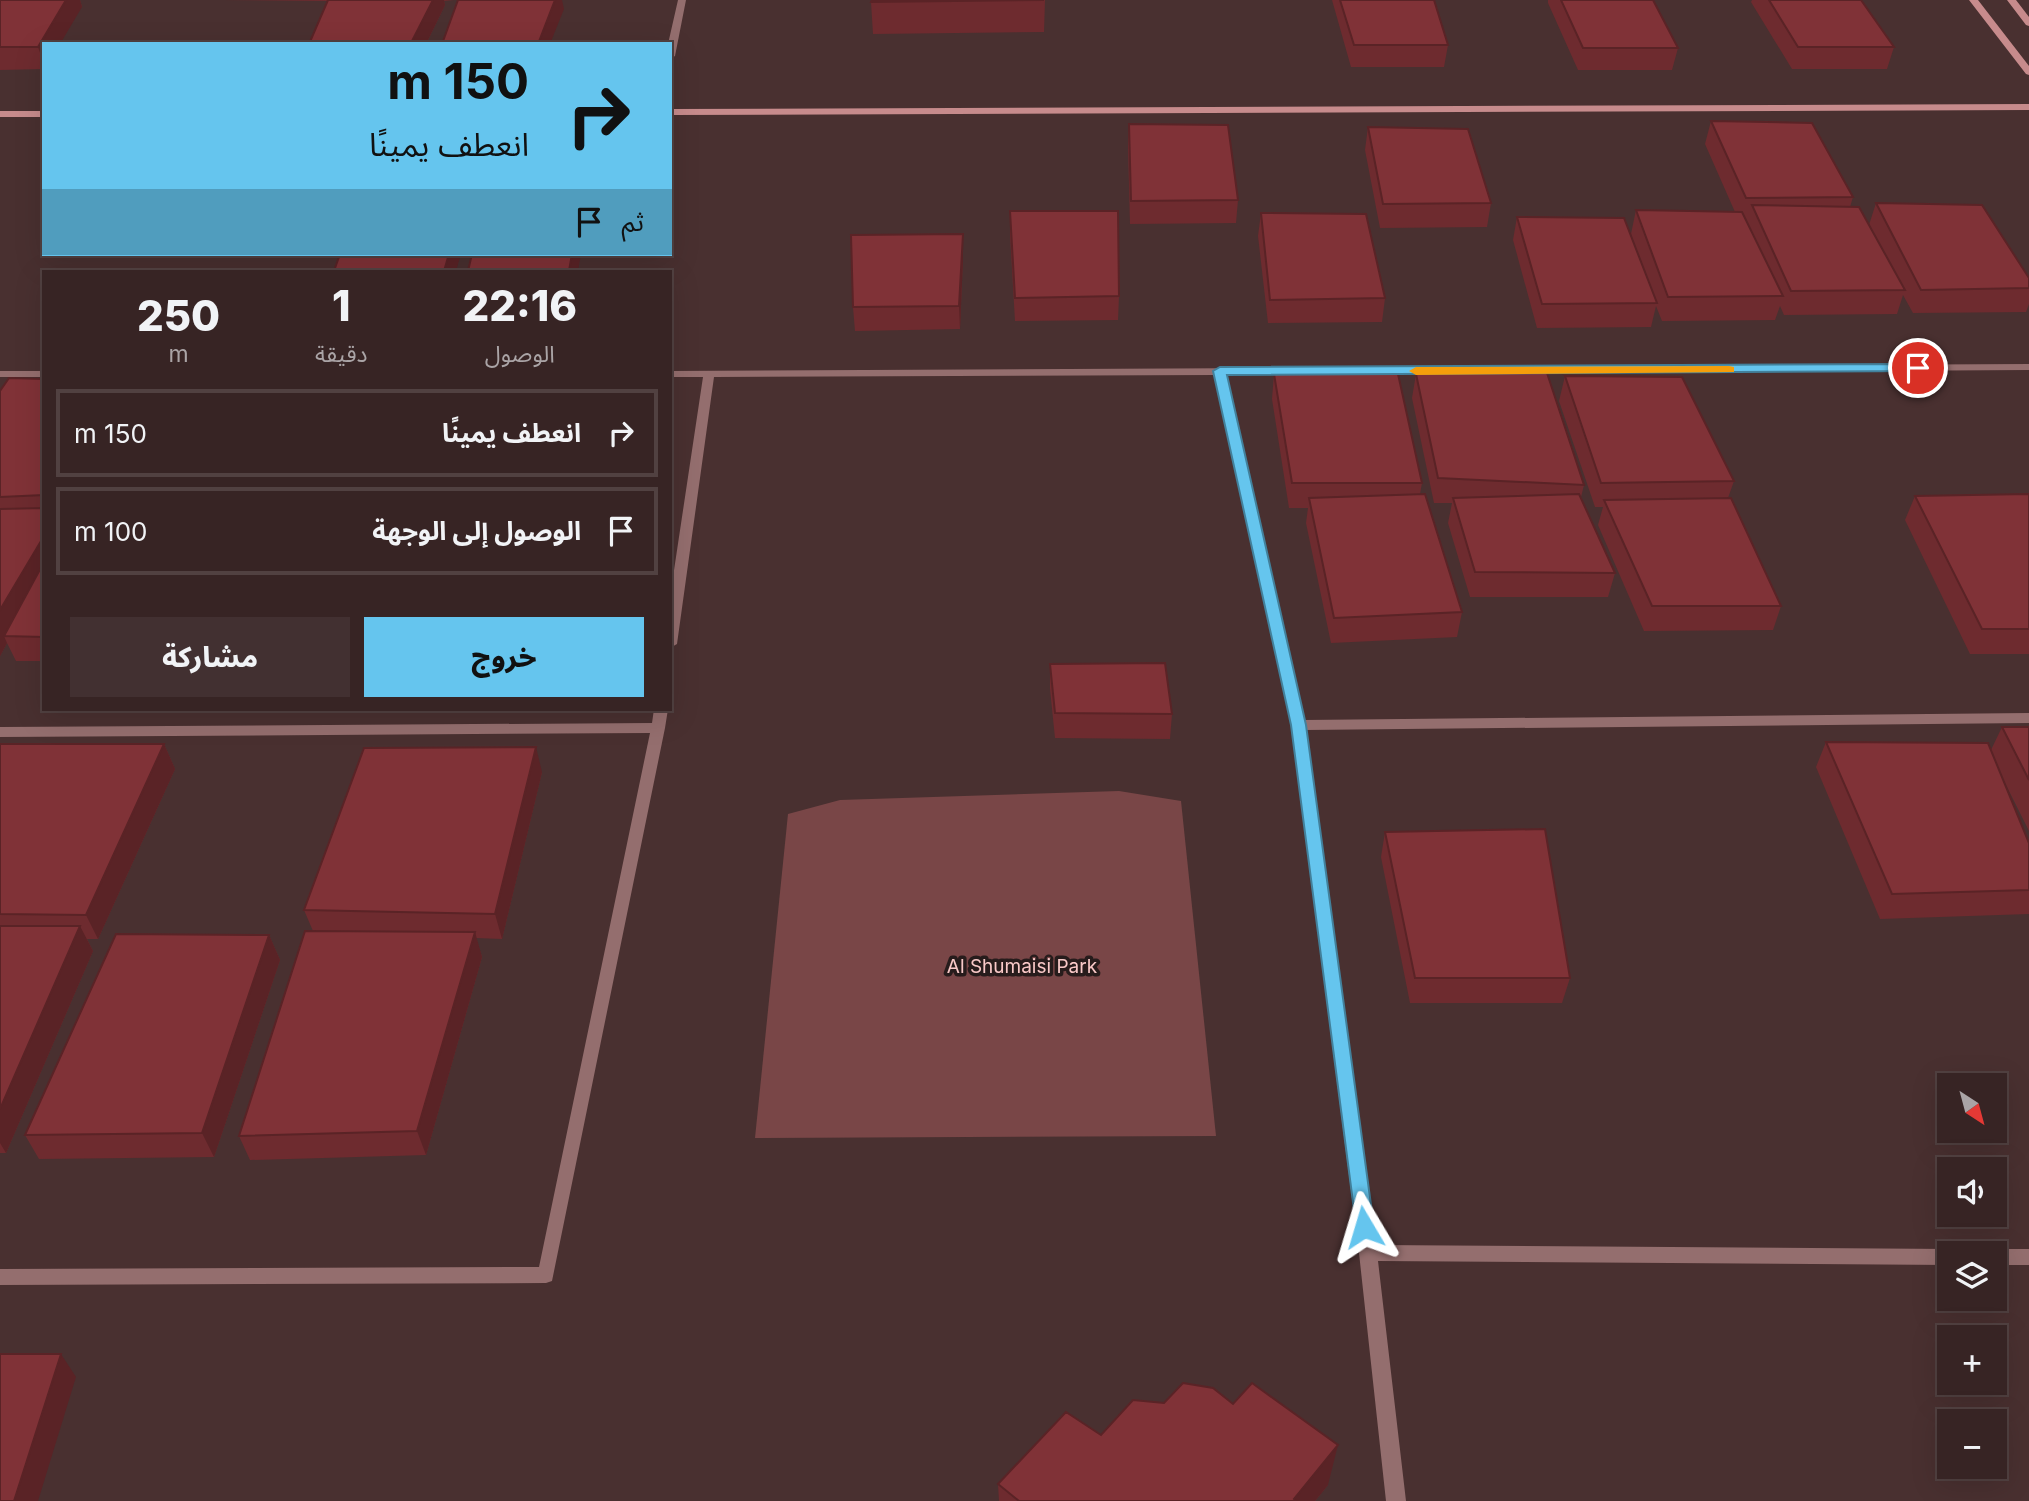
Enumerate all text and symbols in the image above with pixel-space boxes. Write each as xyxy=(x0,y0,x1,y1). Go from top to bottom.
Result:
text: 150 m xyxy=(387,52,529,111)
icon: right xyxy=(553,70,644,161)
text: انعطف يمينًا xyxy=(369,125,529,164)
icon: arrive xyxy=(570,203,608,241)
text: ثم xyxy=(622,206,644,237)
text: 1 xyxy=(332,280,351,331)
text: 22:16 xyxy=(462,280,577,331)
text: 250 xyxy=(137,290,220,341)
pin xyxy=(1888,338,1948,398)
text: m xyxy=(168,340,189,368)
text: دقيقة xyxy=(315,340,367,368)
text: الوصول xyxy=(485,340,555,368)
icon: arrive xyxy=(1899,349,1937,387)
icon: right xyxy=(602,414,640,452)
text: انعطف يمينًا xyxy=(442,417,581,448)
text: 150 m xyxy=(74,418,147,449)
icon: arrive xyxy=(602,512,640,550)
text: الوصول إلى الوجهة xyxy=(372,515,581,546)
text: 100 m xyxy=(74,516,147,547)
button: مشاركة xyxy=(70,617,350,697)
button: خروج xyxy=(364,617,644,697)
park label: Al Shumaisi Park xyxy=(947,955,1098,978)
north arrow xyxy=(1937,1073,2007,1143)
map controls xyxy=(1937,1073,2007,1479)
button: sound xyxy=(1937,1157,2007,1227)
position arrow xyxy=(1327,1190,1401,1264)
button: layers xyxy=(1937,1241,2007,1311)
button: + xyxy=(1937,1325,2007,1395)
button: − xyxy=(1937,1409,2007,1479)

